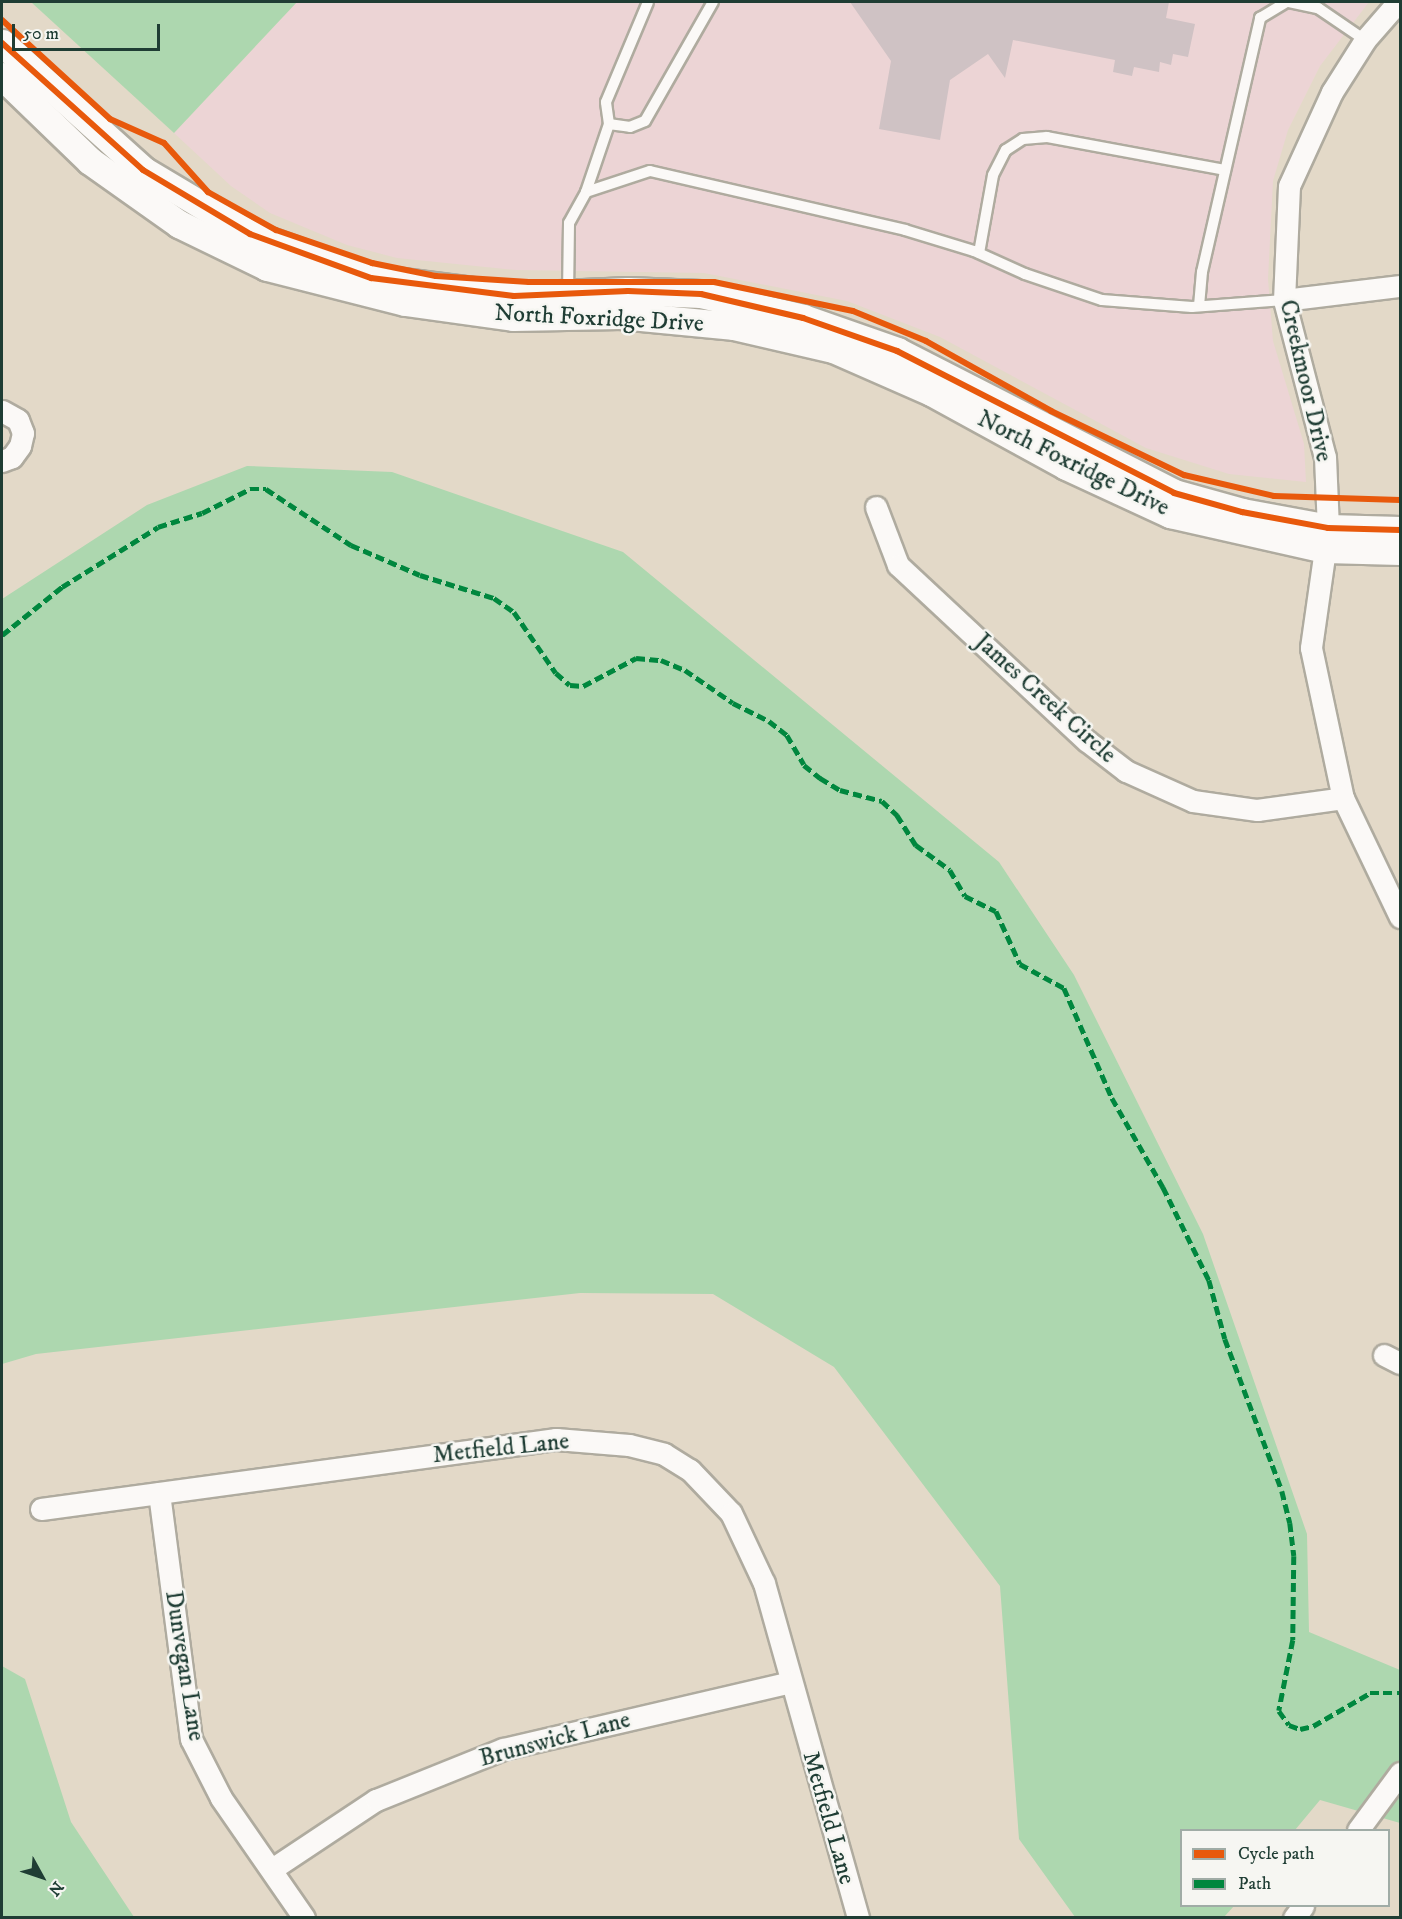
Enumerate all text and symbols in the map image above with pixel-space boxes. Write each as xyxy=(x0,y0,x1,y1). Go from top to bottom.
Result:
scale bar xyxy=(15,12,164,50)
text: 50 m xyxy=(23,23,59,45)
street label: Creekmoor Drive xyxy=(1272,297,1338,465)
street label: North Foxridge Drive xyxy=(493,299,705,339)
street label: North Foxridge Drive xyxy=(972,405,1174,523)
street label: James Creek Circle xyxy=(968,628,1122,770)
street label: Metfield Lane xyxy=(431,1428,571,1470)
street label: Dunvegan Lane xyxy=(158,1589,210,1743)
street label: Brunswick Lane xyxy=(476,1706,634,1774)
street label: Metfield Lane xyxy=(795,1748,861,1888)
legend xyxy=(1180,1829,1390,1907)
text: Cycle path xyxy=(1238,1843,1315,1865)
north arrow xyxy=(12,1847,72,1907)
text: Path xyxy=(1238,1873,1271,1895)
text: N xyxy=(44,1877,68,1900)

